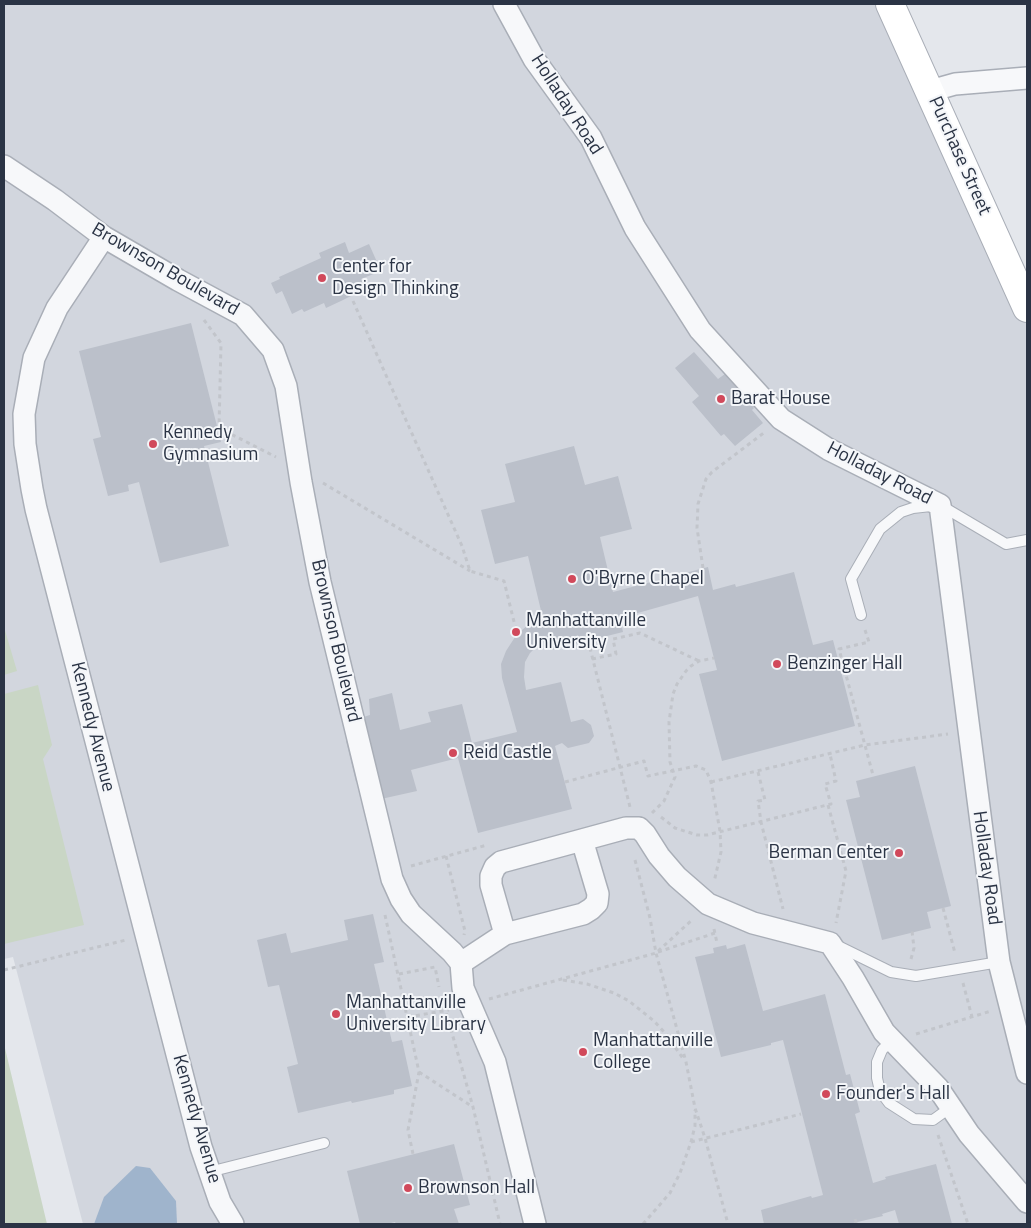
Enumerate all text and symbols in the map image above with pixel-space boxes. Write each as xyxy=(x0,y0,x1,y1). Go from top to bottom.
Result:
street label: Holladay Road xyxy=(525,51,607,159)
street label: Purchase Street xyxy=(923,93,995,219)
street label: Brownson Boulevard xyxy=(87,219,243,321)
place label: Center for Design Thinking xyxy=(332,256,459,300)
marker: Center for Design Thinking xyxy=(316,272,328,284)
place label: Barat House xyxy=(731,388,830,410)
marker: Barat House xyxy=(715,393,727,405)
place label: Kennedy Gymnasium xyxy=(163,422,258,466)
marker: Kennedy Gymnasium xyxy=(147,438,159,450)
street label: Holladay Road xyxy=(823,438,935,510)
street label: Brownson Boulevard xyxy=(305,557,365,725)
place label: O'Byrne Chapel xyxy=(582,568,704,590)
marker: O'Byrne Chapel xyxy=(566,573,578,585)
place label: Manhattanville University xyxy=(526,610,646,654)
marker: Manhattanville University xyxy=(510,626,522,638)
place label: Benzinger Hall xyxy=(787,653,903,675)
marker: Benzinger Hall xyxy=(771,658,783,670)
street label: Kennedy Avenue xyxy=(65,660,119,794)
place label: Reid Castle xyxy=(463,742,552,764)
marker: Reid Castle xyxy=(447,747,459,759)
street label: Holladay Road xyxy=(967,809,1005,927)
place label: Berman Center xyxy=(769,842,889,864)
marker: Berman Center xyxy=(893,847,905,859)
place label: Manhattanville University Library xyxy=(346,992,486,1036)
marker: Manhattanville University Library xyxy=(330,1008,342,1020)
place label: Manhattanville College xyxy=(593,1030,713,1074)
marker: Manhattanville College xyxy=(577,1046,589,1058)
street label: Kennedy Avenue xyxy=(167,1052,225,1186)
place label: Founder's Hall xyxy=(836,1083,950,1105)
marker: Founder's Hall xyxy=(820,1088,832,1100)
place label: Brownson Hall xyxy=(418,1177,535,1199)
marker: Brownson Hall xyxy=(402,1182,414,1194)

